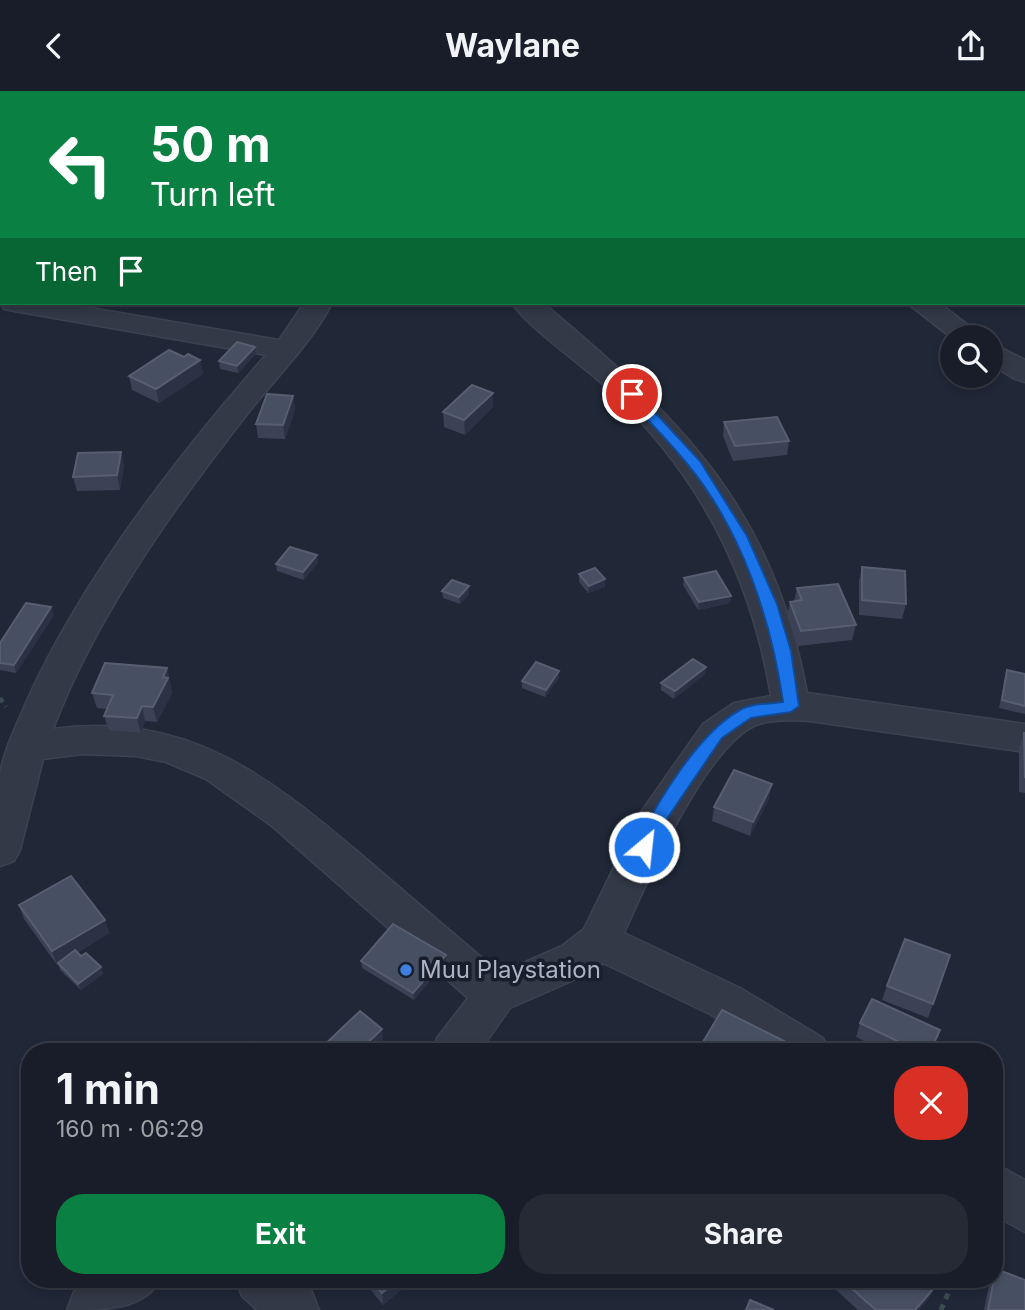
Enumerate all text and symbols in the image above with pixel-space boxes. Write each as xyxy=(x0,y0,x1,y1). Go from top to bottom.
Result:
text: Waylane xyxy=(445,26,580,65)
icon: back xyxy=(35,27,73,65)
icon: share xyxy=(952,27,990,65)
text: 50 m xyxy=(150,115,271,174)
icon: left xyxy=(35,119,126,210)
text: Turn left xyxy=(150,175,275,214)
icon: arrive xyxy=(112,252,150,290)
text: Then xyxy=(35,256,98,287)
map controls xyxy=(940,325,1003,388)
button: search xyxy=(940,325,1003,388)
pin xyxy=(602,364,662,424)
icon: arrive xyxy=(613,375,651,413)
position arrow xyxy=(607,810,681,884)
place label: Muu Playstation xyxy=(420,955,601,984)
marker: Muu Playstation xyxy=(398,962,414,978)
text: 1 min xyxy=(56,1063,160,1114)
button: close xyxy=(894,1066,968,1140)
text: 160 m · 06:29 xyxy=(56,1115,204,1143)
button: Exit xyxy=(56,1194,505,1274)
button: Share xyxy=(519,1194,968,1274)

